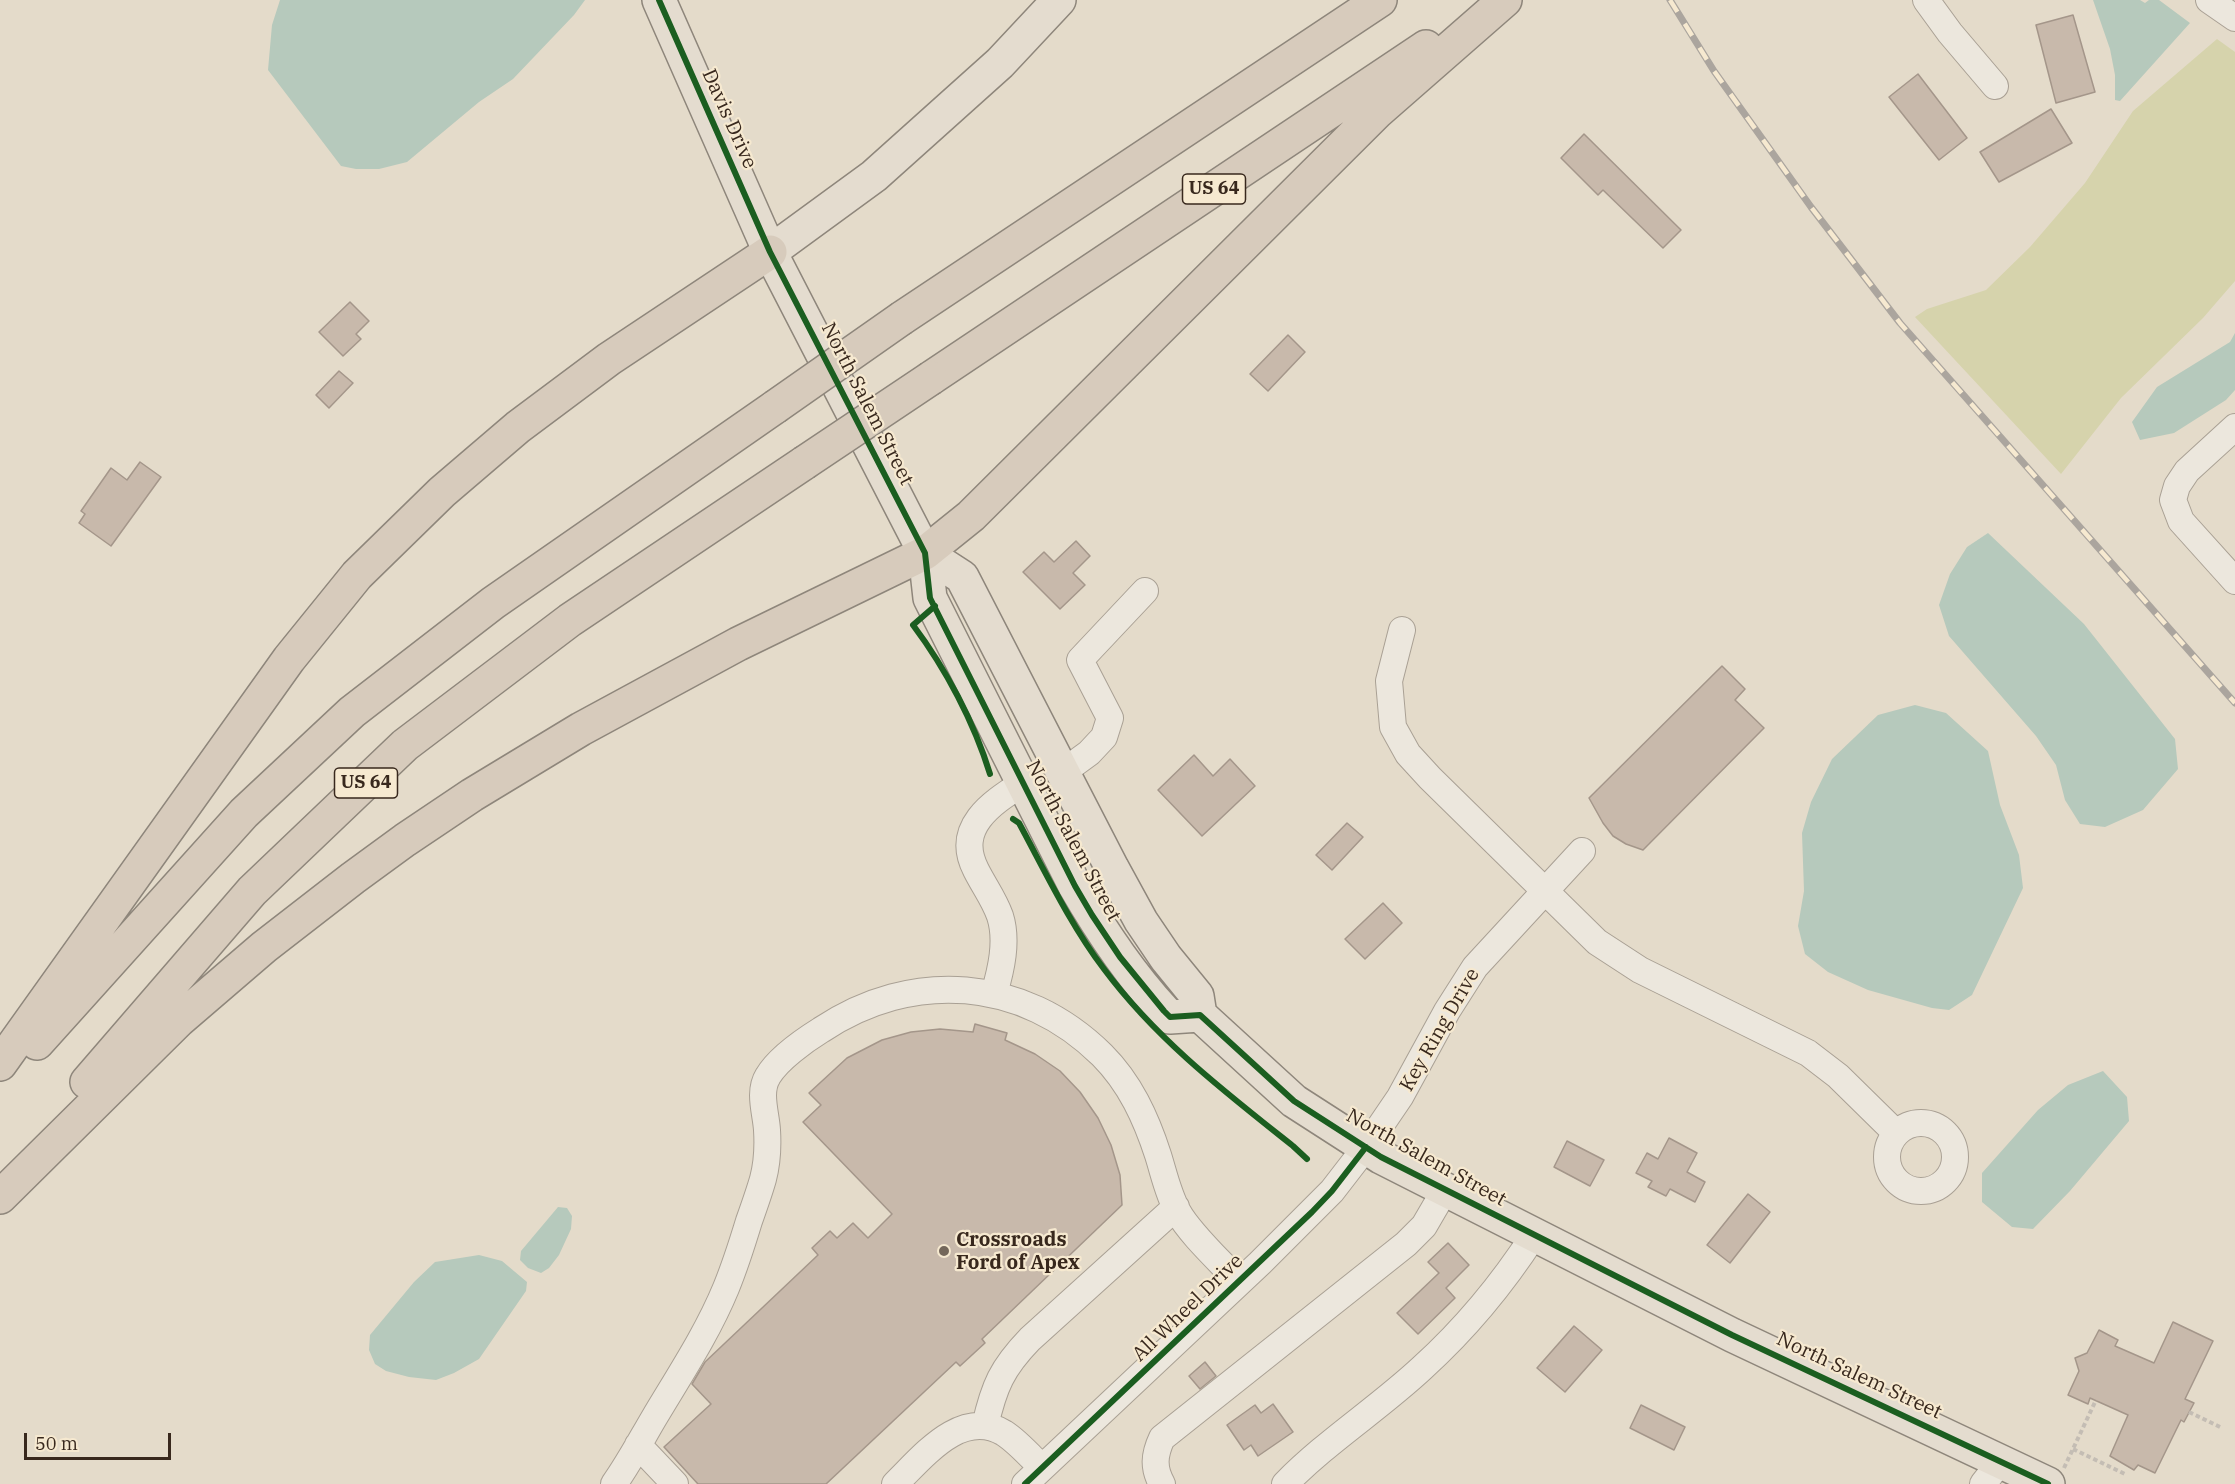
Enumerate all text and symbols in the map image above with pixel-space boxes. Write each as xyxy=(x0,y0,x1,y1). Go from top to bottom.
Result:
street label: Davis Drive xyxy=(696,65,762,173)
road number: US 64 xyxy=(1182,174,1246,204)
street label: North Salem Street xyxy=(816,319,918,489)
street label: North Salem Street xyxy=(1020,756,1126,926)
road number: US 64 xyxy=(334,768,398,798)
street label: Key Ring Drive xyxy=(1395,964,1485,1096)
street label: North Salem Street xyxy=(1342,1104,1510,1212)
place label: Crossroads Ford of Apex xyxy=(956,1228,1080,1275)
marker: Crossroads Ford of Apex xyxy=(937,1244,951,1258)
street label: All Wheel Drive xyxy=(1128,1249,1248,1367)
street label: North Salem Street xyxy=(1773,1327,1945,1425)
scale bar xyxy=(27,1421,174,1459)
text: 50 m xyxy=(35,1432,78,1455)

